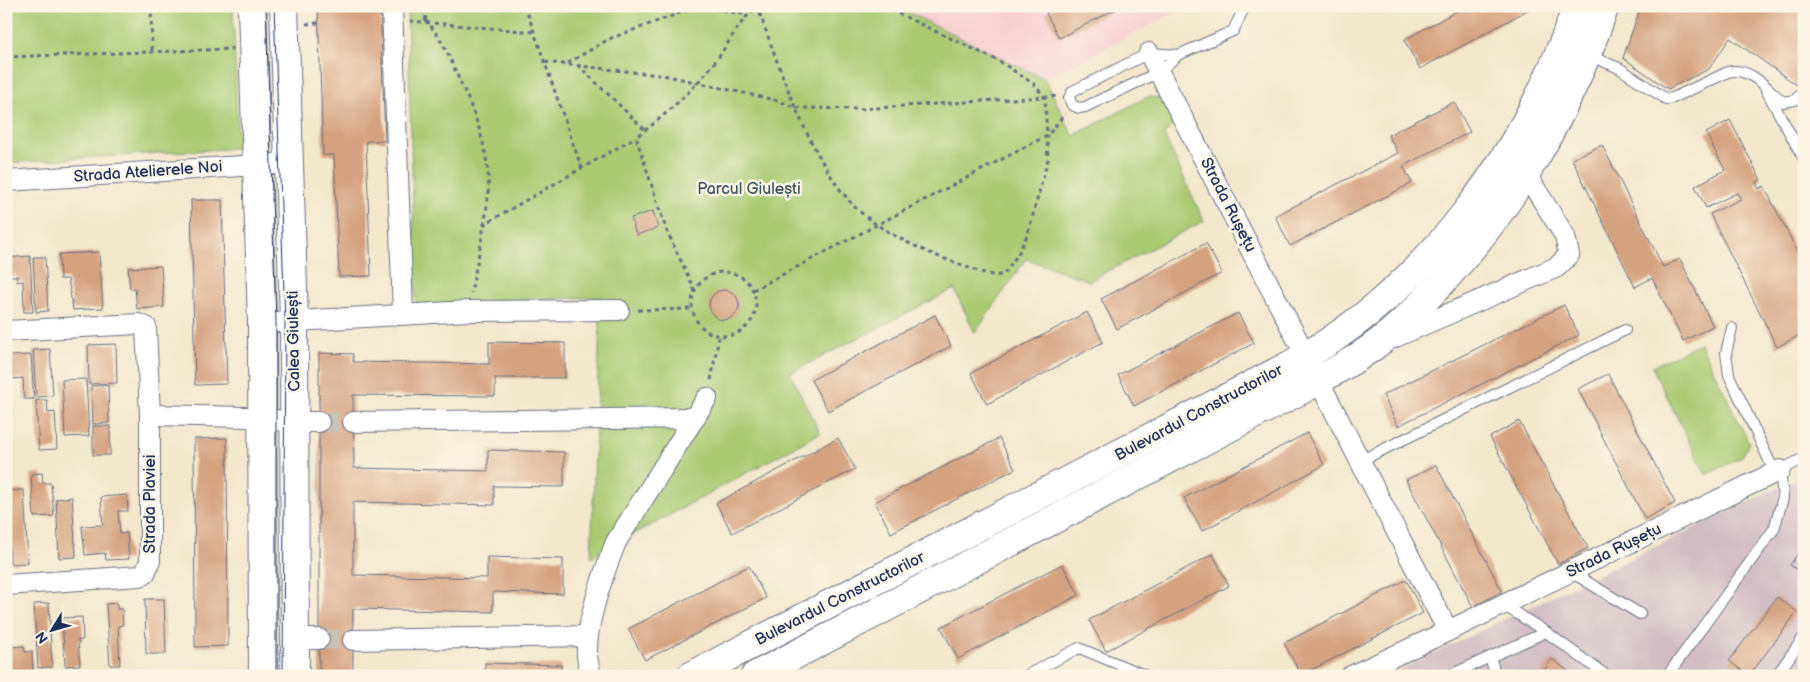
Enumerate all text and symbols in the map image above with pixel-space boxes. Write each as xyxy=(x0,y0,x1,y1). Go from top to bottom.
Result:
street label: Strada Rușețu xyxy=(1196,155,1260,255)
street label: Strada Atelierele Noi xyxy=(73,157,223,187)
park label: Parcul Giulești xyxy=(697,180,801,199)
street label: Calea Giulești xyxy=(284,290,304,392)
street label: Bulevardul Constructorilor xyxy=(1112,360,1286,465)
street label: Strada Plaviei xyxy=(141,455,160,553)
street label: Strada Rușețu xyxy=(1563,520,1665,582)
street label: Bulevardul Constructorilor xyxy=(752,548,928,650)
north arrow xyxy=(28,604,78,654)
text: N xyxy=(32,628,52,647)

